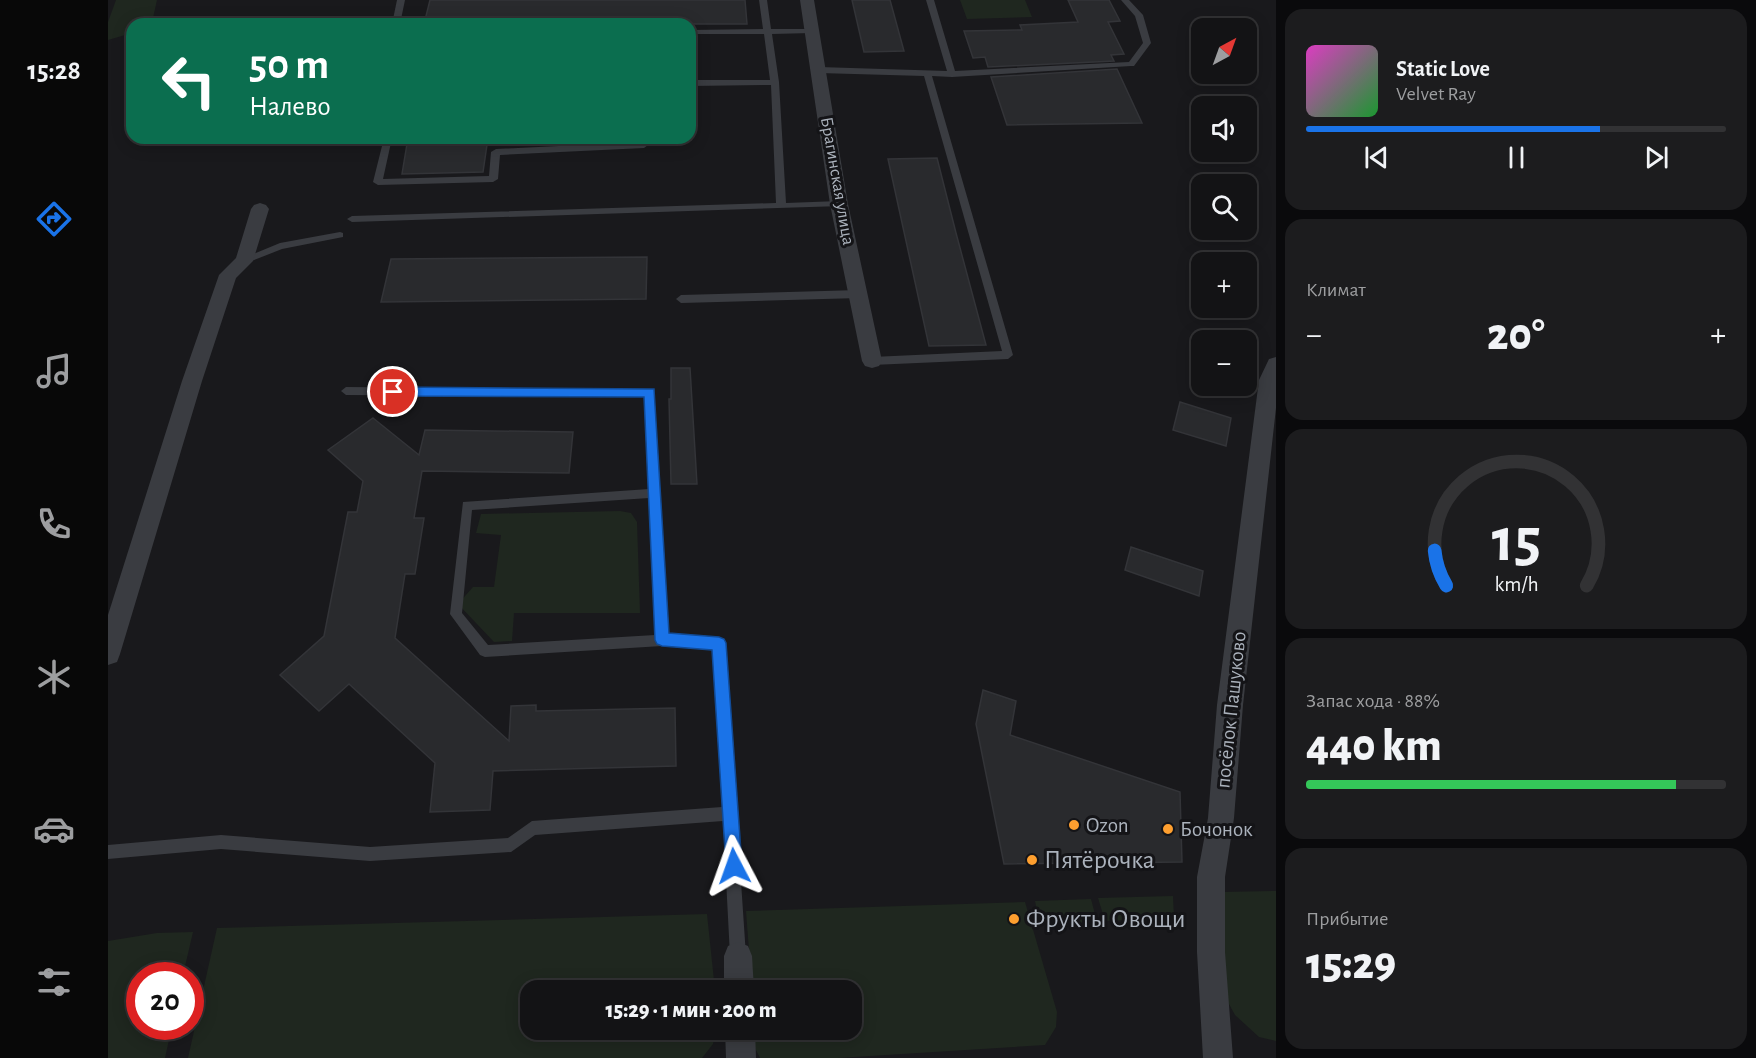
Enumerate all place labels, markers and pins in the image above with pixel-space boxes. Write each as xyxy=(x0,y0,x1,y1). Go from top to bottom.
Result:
pin xyxy=(367,366,418,417)
place label: Ozon xyxy=(1086,815,1129,836)
marker: Ozon xyxy=(1067,818,1081,832)
place label: Бочонок xyxy=(1180,819,1253,840)
marker: Бочонок xyxy=(1161,822,1175,836)
place label: Пятёрочка xyxy=(1044,847,1155,873)
marker: Пятёрочка xyxy=(1025,853,1039,867)
place label: Фрукты Овощи xyxy=(1026,906,1186,932)
marker: Фрукты Овощи xyxy=(1007,912,1021,926)

